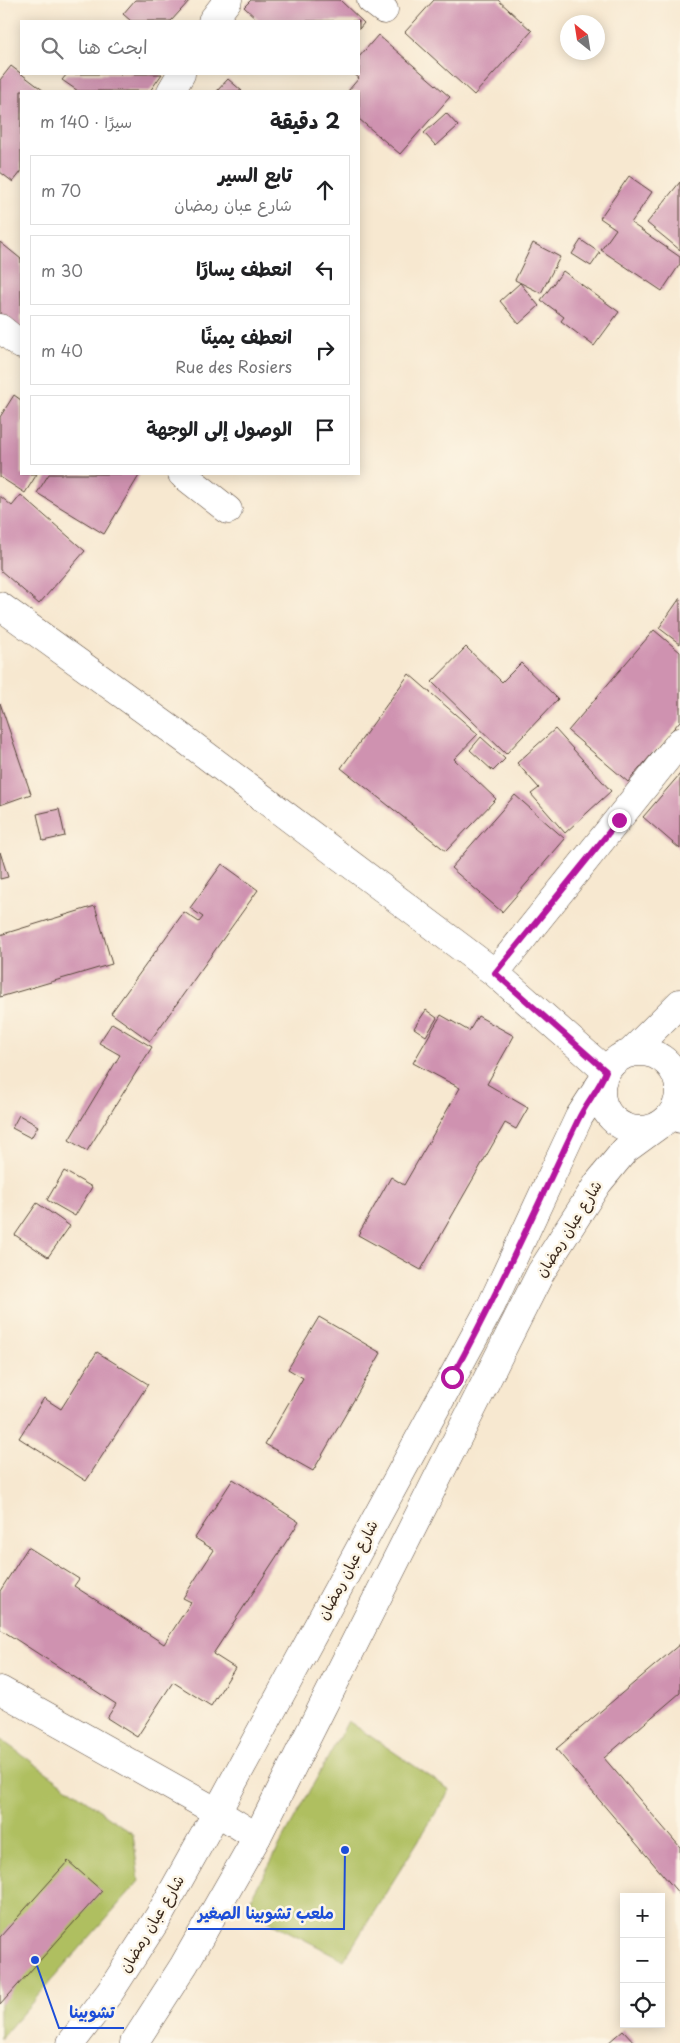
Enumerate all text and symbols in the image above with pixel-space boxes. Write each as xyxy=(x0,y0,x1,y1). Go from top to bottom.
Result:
north arrow xyxy=(560,15,605,60)
search box xyxy=(20,20,360,75)
text: ابحث هنا xyxy=(78,32,148,60)
icon: search xyxy=(38,34,66,62)
text: 2 دقيقة xyxy=(270,104,340,136)
text: سيرًا · 140 m xyxy=(40,109,132,133)
text: تابع السير xyxy=(218,160,292,188)
icon: ahead xyxy=(311,176,339,204)
text: 70 m xyxy=(41,178,81,202)
text: شارع عبان رمضان xyxy=(174,192,292,216)
text: انعطف يسارًا xyxy=(196,254,292,282)
icon: left xyxy=(311,256,339,284)
text: 30 m xyxy=(41,258,83,282)
text: انعطف يمينًا xyxy=(201,322,292,350)
icon: right xyxy=(311,336,339,364)
text: 40 m xyxy=(41,338,83,362)
text: Rue des Rosiers xyxy=(175,354,292,378)
text: الوصول إلى الوجهة xyxy=(146,414,292,442)
icon: arrive xyxy=(311,416,339,444)
route end xyxy=(608,809,631,832)
street label: شارع عبان رمضان xyxy=(529,1175,607,1281)
route start xyxy=(441,1366,464,1389)
street label: شارع عبان رمضان xyxy=(311,1515,383,1623)
street label: شارع عبان رمضان xyxy=(112,1870,189,1976)
map controls xyxy=(620,1893,665,2028)
button: + xyxy=(620,1893,665,1938)
callout: ملعب تشوبينا الصغير xyxy=(188,1898,344,1929)
text: ملعب تشوبينا الصغير xyxy=(196,1900,334,1924)
button: − xyxy=(620,1938,665,1983)
button: locate xyxy=(620,1983,665,2028)
callout: تشوبينا xyxy=(59,1997,124,2028)
text: تشوبينا xyxy=(69,1999,116,2023)

